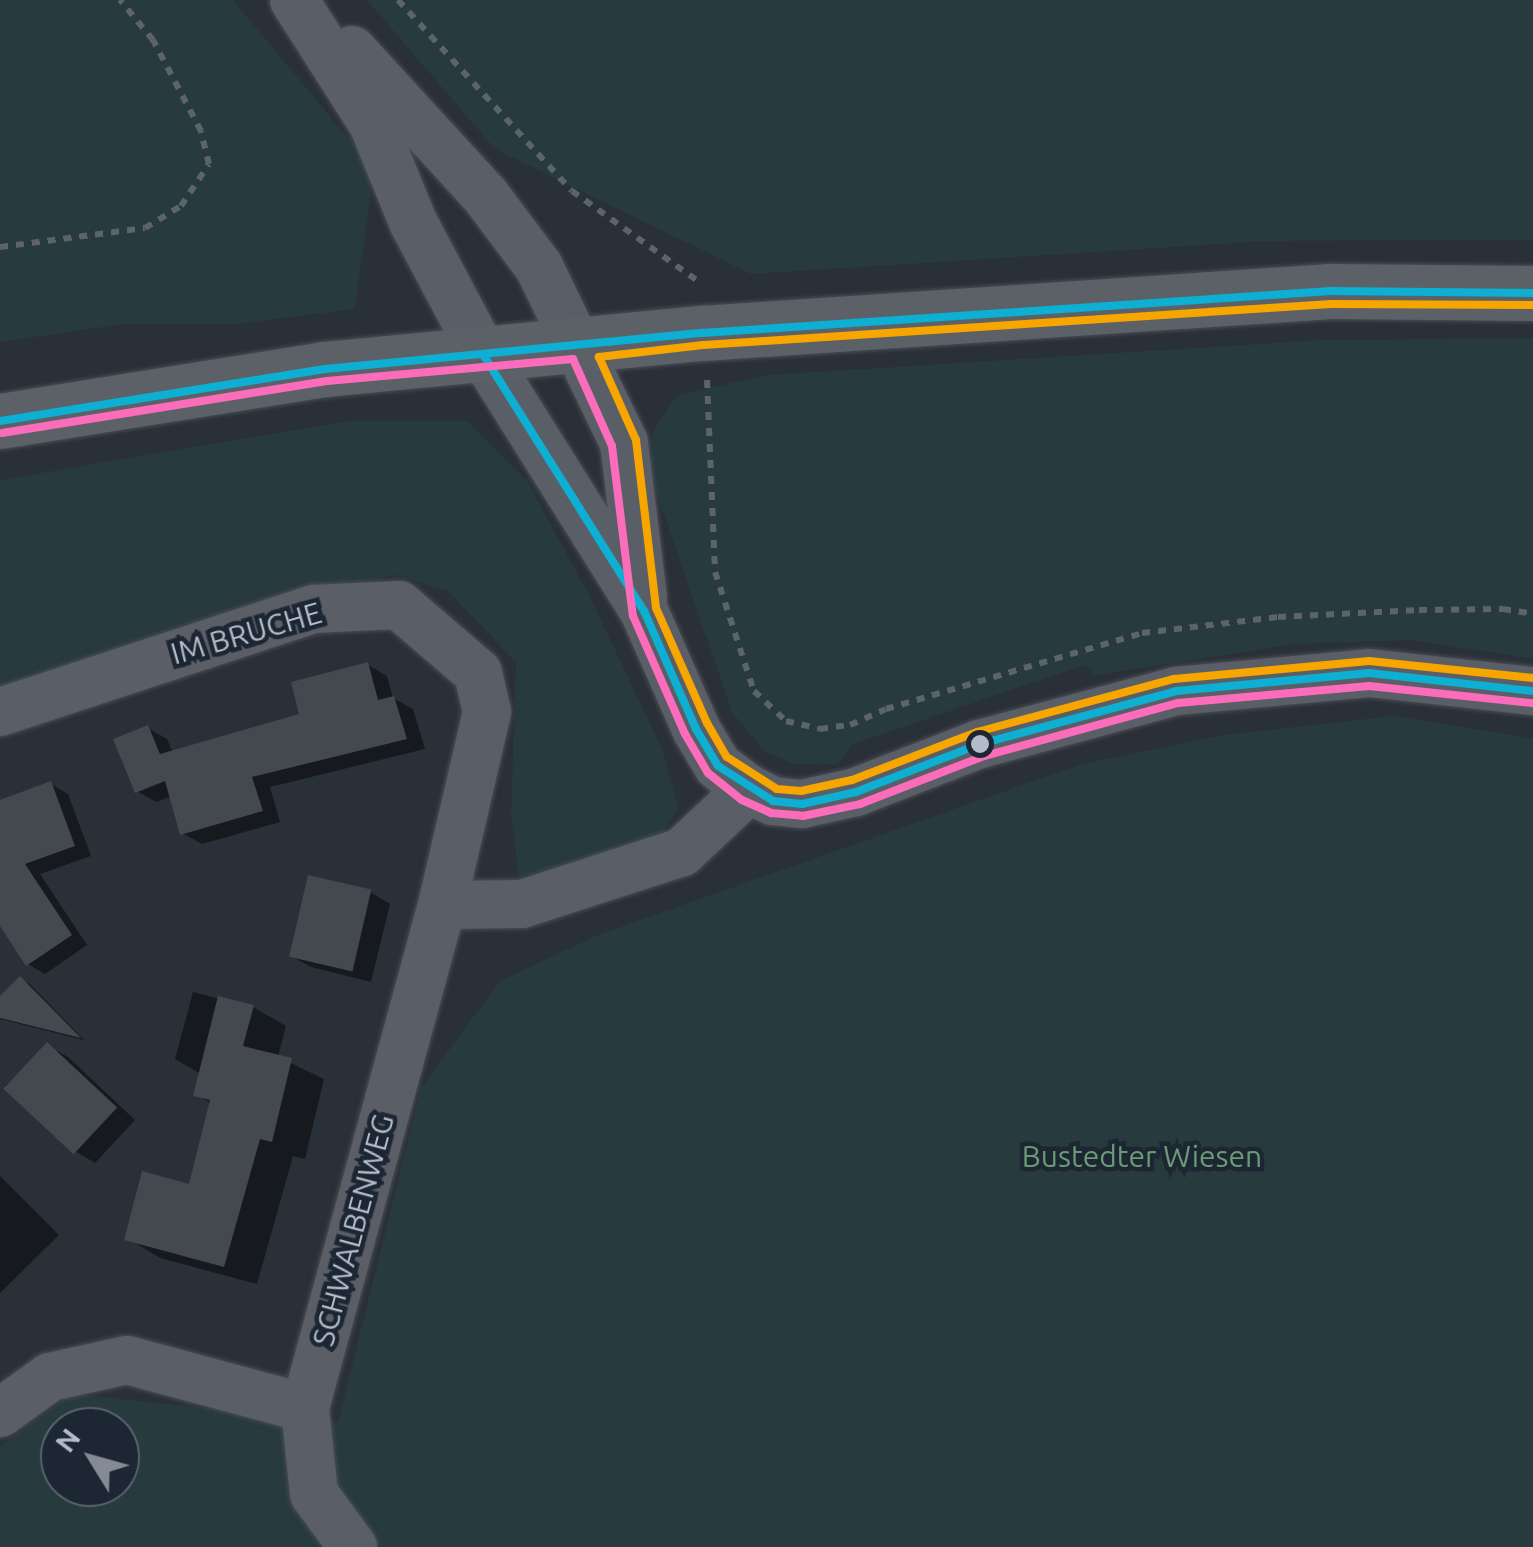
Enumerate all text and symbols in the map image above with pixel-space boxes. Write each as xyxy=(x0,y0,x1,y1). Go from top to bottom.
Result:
street label: IM BRUCHE xyxy=(167,594,325,672)
unlabelled marker xyxy=(970,734,990,754)
street label: SCHWALBENWEG xyxy=(305,1110,401,1350)
park label: Bustedter Wiesen xyxy=(1022,1138,1262,1174)
north arrow xyxy=(40,1407,140,1507)
text: N xyxy=(49,1422,86,1458)

